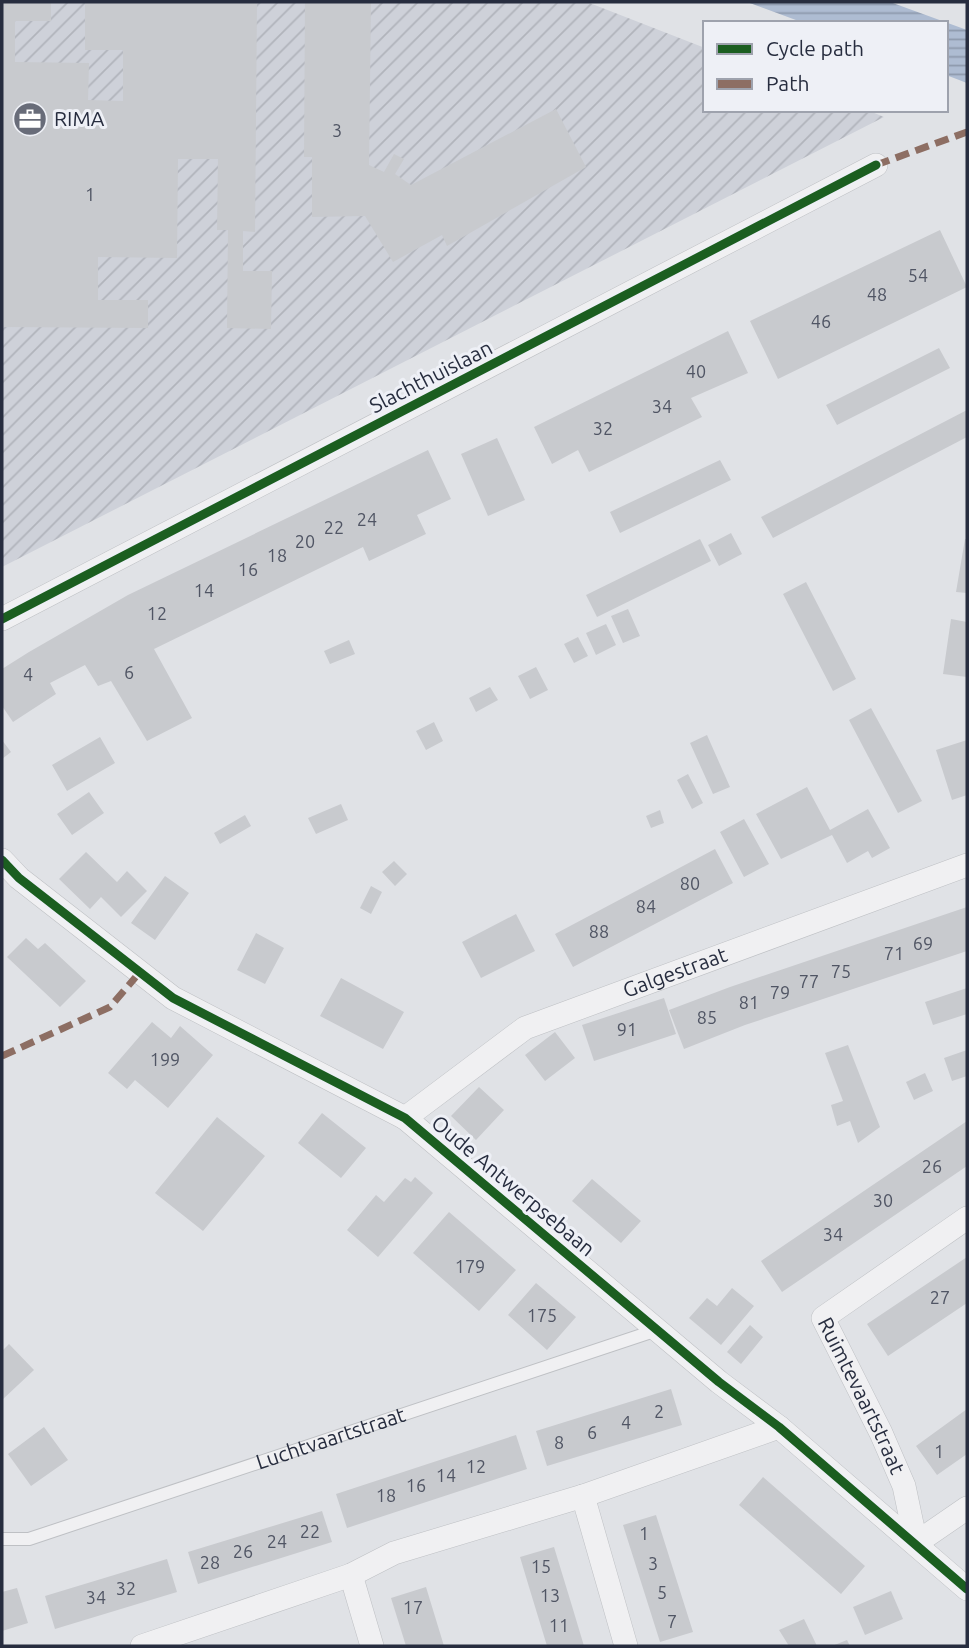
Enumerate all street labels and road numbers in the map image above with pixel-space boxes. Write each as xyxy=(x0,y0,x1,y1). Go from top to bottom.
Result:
street label: Slachthuislaan xyxy=(365,335,496,417)
street label: Galgestraat xyxy=(619,942,730,1002)
street label: Oude Antwerpsebaan xyxy=(427,1110,600,1260)
street label: Ruimtevaartstraat xyxy=(814,1313,910,1477)
street label: Luchtvaartstraat xyxy=(253,1402,408,1474)

